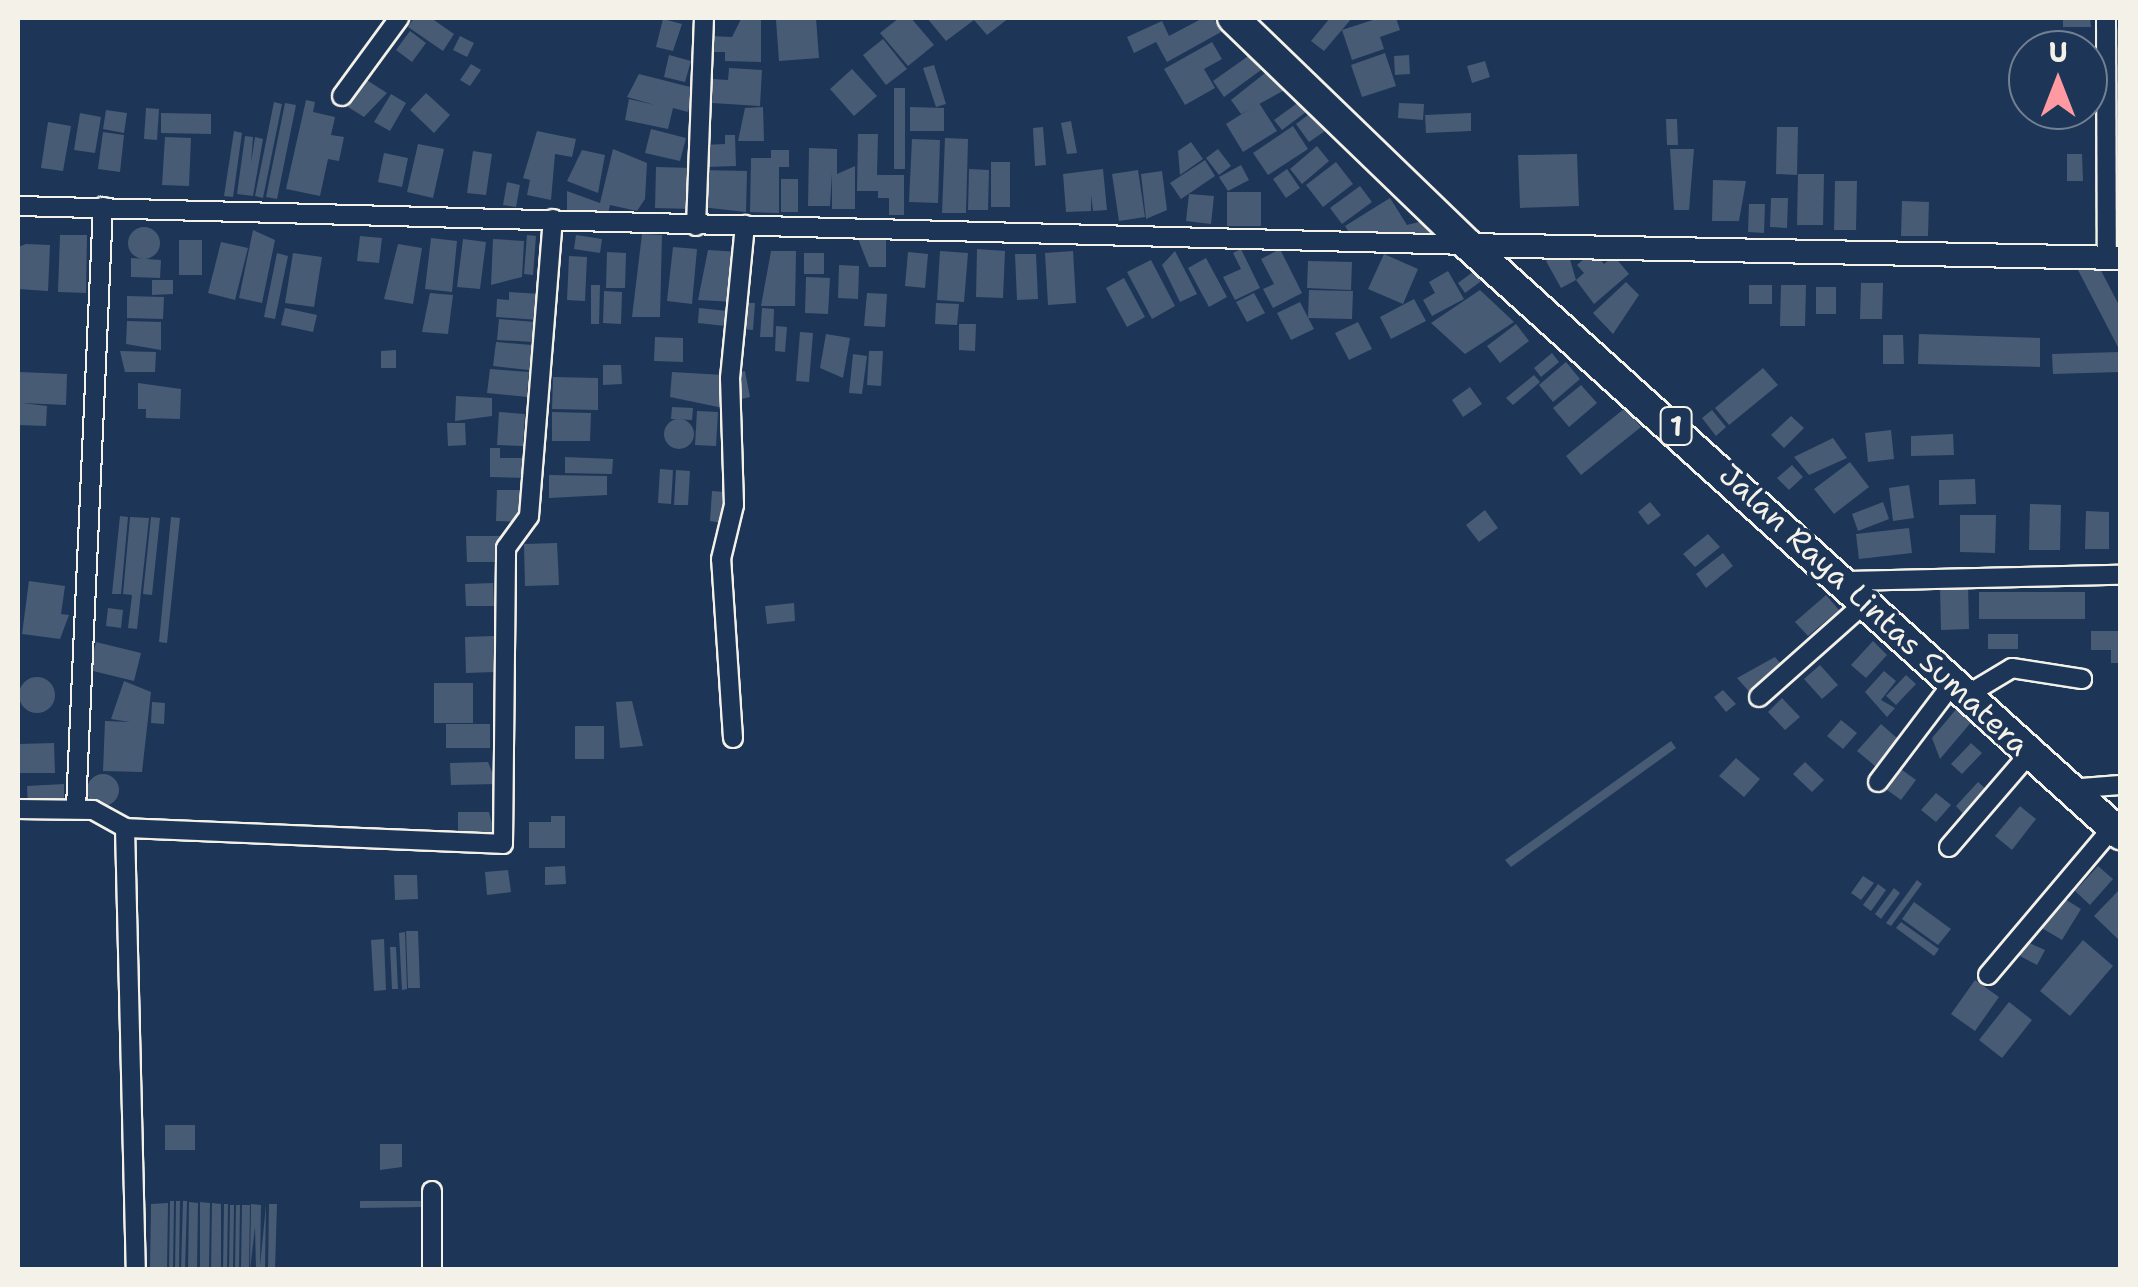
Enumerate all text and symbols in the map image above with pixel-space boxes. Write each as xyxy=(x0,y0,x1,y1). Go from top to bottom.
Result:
north arrow xyxy=(2008,30,2108,130)
text: U xyxy=(2048,33,2068,71)
road number: 1 xyxy=(1658,403,1694,449)
street label: Jalan Raya Lintas Sumatera xyxy=(1711,457,2037,763)

